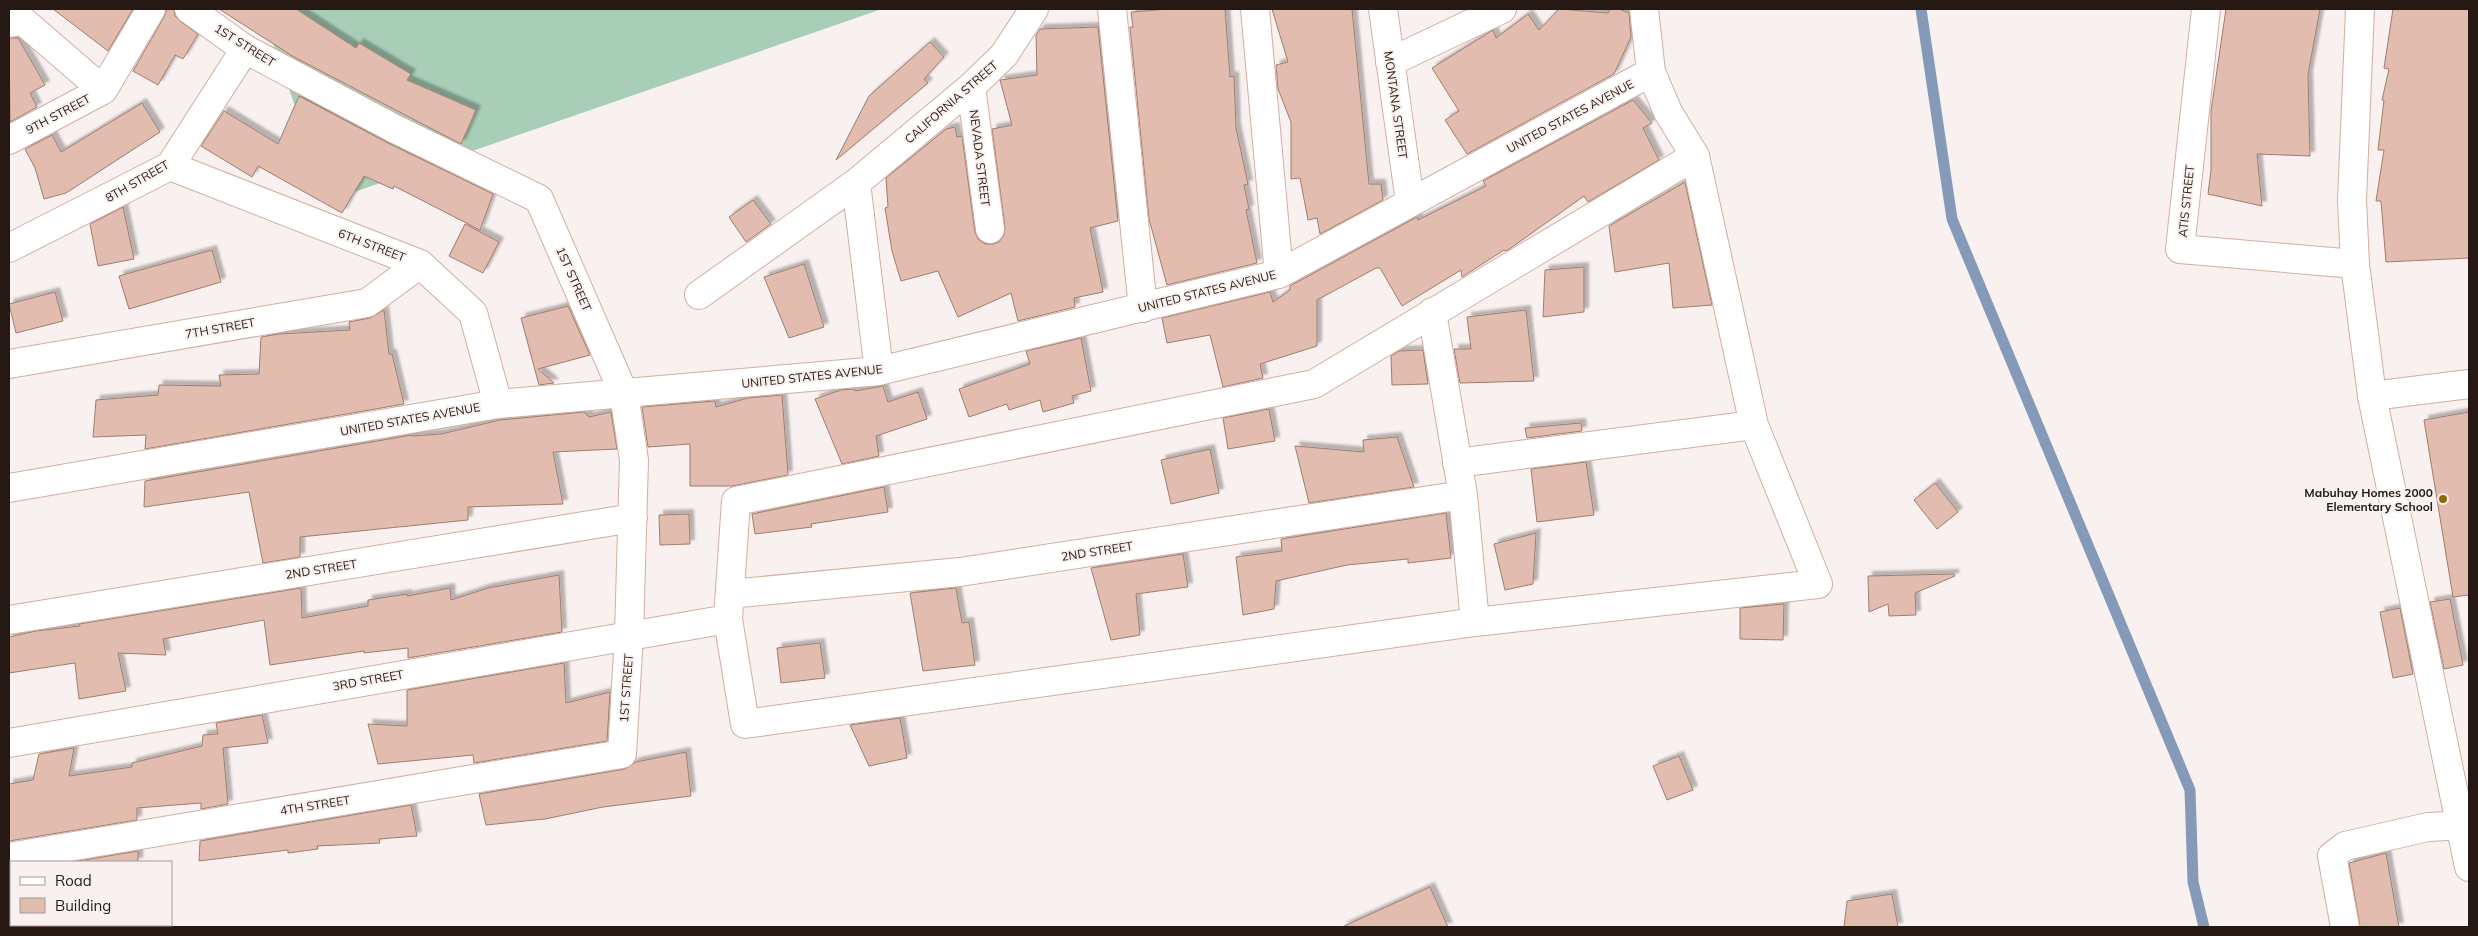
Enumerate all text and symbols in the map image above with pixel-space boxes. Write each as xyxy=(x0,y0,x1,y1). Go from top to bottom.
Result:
street label: 1ST STREET xyxy=(212,20,279,70)
street label: MONTANA STREET xyxy=(1381,50,1411,161)
street label: CALIFORNIA STREET xyxy=(901,57,1001,147)
street label: UNITED STATES AVENUE xyxy=(1504,76,1636,156)
street label: 9TH STREET xyxy=(23,90,93,137)
street label: NEVADA STREET xyxy=(967,109,993,208)
street label: 8TH STREET xyxy=(103,156,172,205)
street label: ATIS STREET xyxy=(2175,163,2197,238)
street label: 6TH STREET xyxy=(336,225,408,265)
street label: 1ST STREET xyxy=(553,244,595,314)
street label: UNITED STATES AVENUE xyxy=(1136,267,1278,315)
street label: 7TH STREET xyxy=(184,314,257,342)
street label: UNITED STATES AVENUE xyxy=(741,361,883,391)
street label: UNITED STATES AVENUE xyxy=(339,399,481,439)
place label: Mabuhay Homes 2000 Elementary School xyxy=(2304,485,2433,514)
marker: Mabuhay Homes 2000 Elementary School xyxy=(2437,493,2449,505)
street label: 2ND STREET xyxy=(1060,538,1135,564)
street label: 2ND STREET xyxy=(284,556,359,582)
street label: 1ST STREET xyxy=(616,652,636,723)
street label: 3RD STREET xyxy=(331,666,405,694)
street label: 4TH STREET xyxy=(279,792,352,818)
legend xyxy=(10,861,172,926)
text: Road xyxy=(55,871,92,890)
text: Building xyxy=(55,896,111,915)

